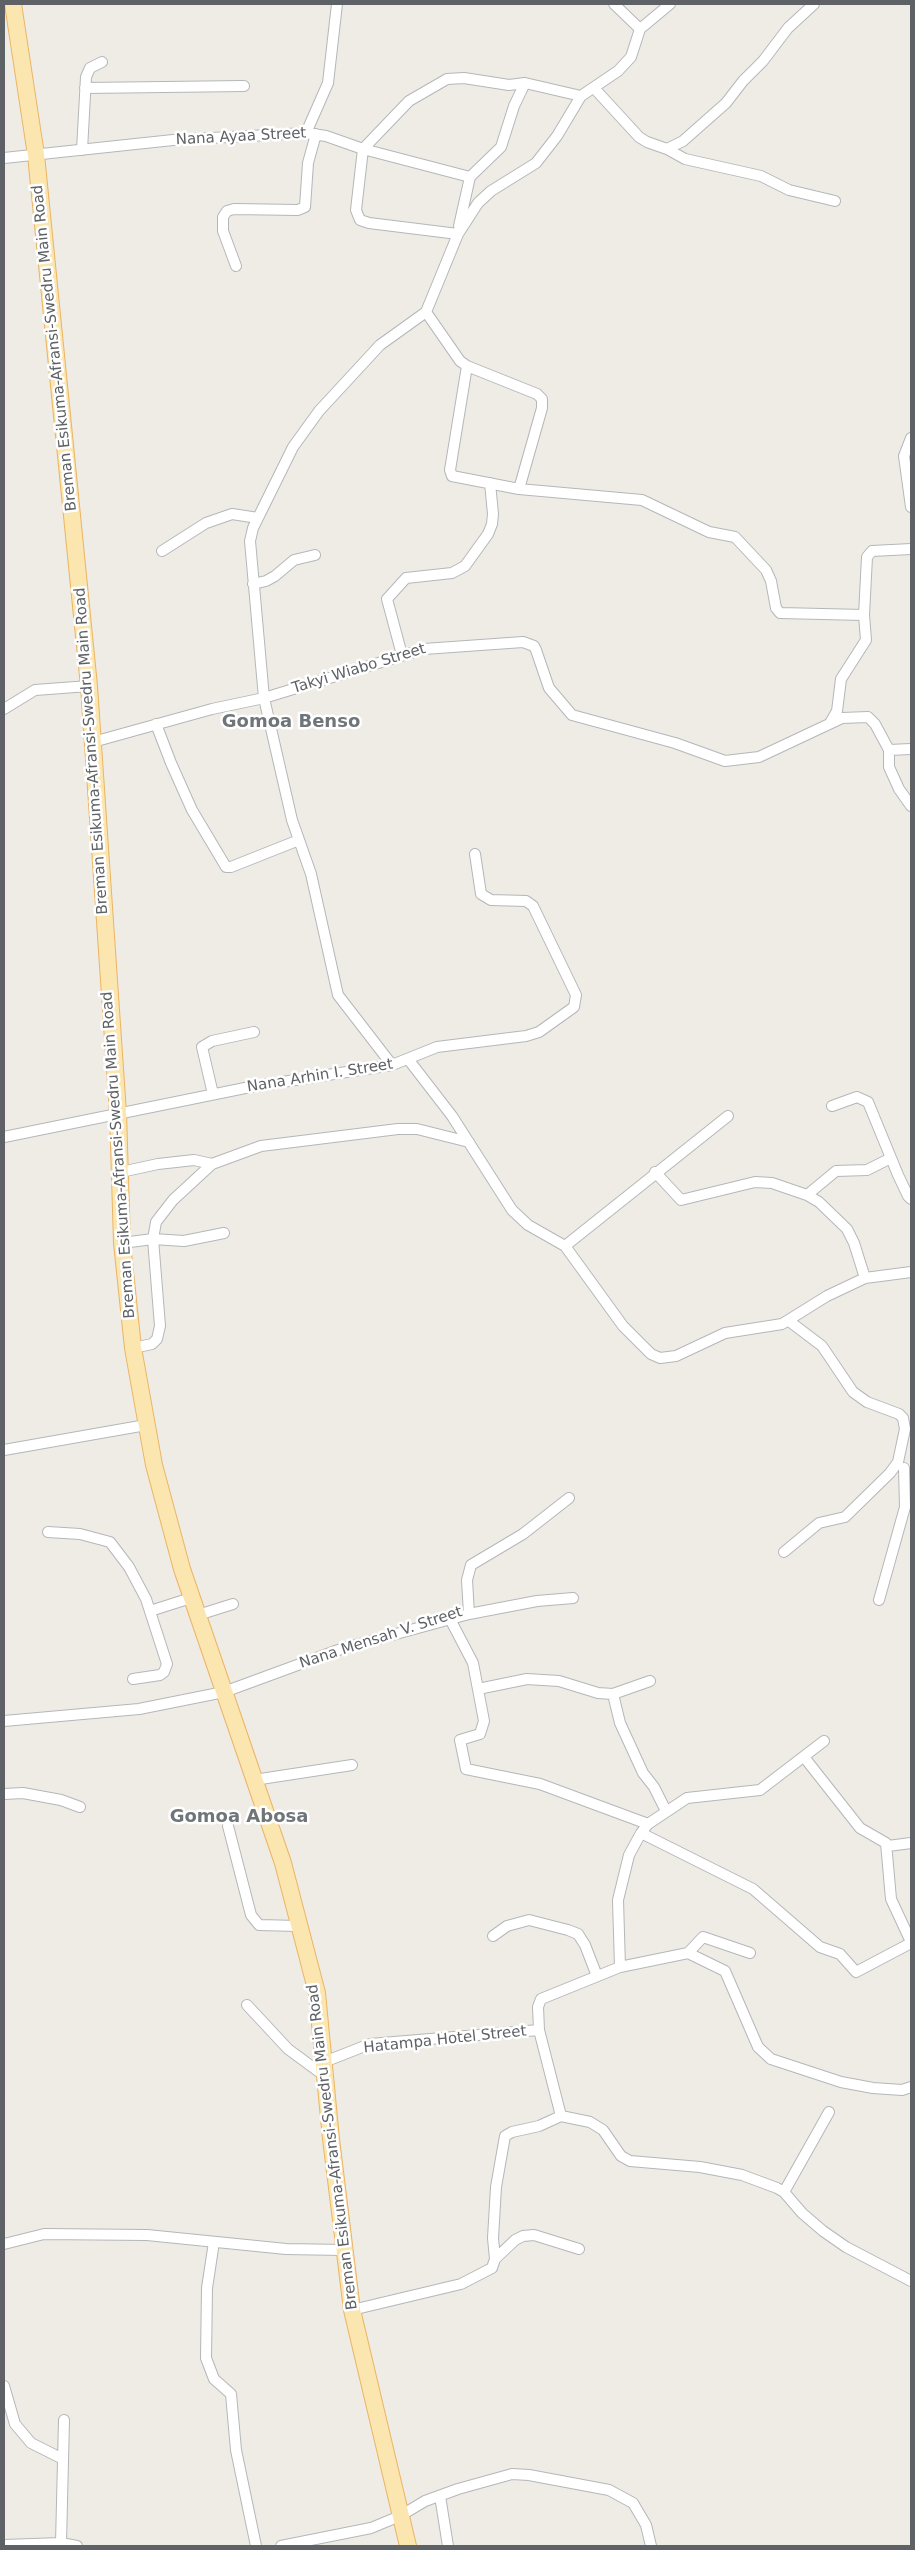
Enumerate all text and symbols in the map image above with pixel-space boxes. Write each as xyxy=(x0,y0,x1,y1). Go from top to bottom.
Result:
street label: Nana Ayaa Street xyxy=(175,125,307,149)
street label: Breman Esikuma-Afransi-Swedru Main Road xyxy=(29,184,81,512)
street label: Breman Esikuma-Afransi-Swedru Main Road xyxy=(72,587,112,915)
street label: Takyi Wiabo Street xyxy=(290,640,428,698)
district label: Gomoa Benso xyxy=(222,711,360,733)
street label: Breman Esikuma-Afransi-Swedru Main Road xyxy=(99,991,139,1319)
street label: Nana Arhin I. Street xyxy=(246,1056,394,1096)
street label: Nana Mensah V. Street xyxy=(297,1603,465,1673)
district label: Gomoa Abosa xyxy=(170,1806,308,1828)
street label: Breman Esikuma-Afransi-Swedru Main Road xyxy=(304,1983,362,2311)
street label: Hatampa Hotel Street xyxy=(363,2022,527,2058)

